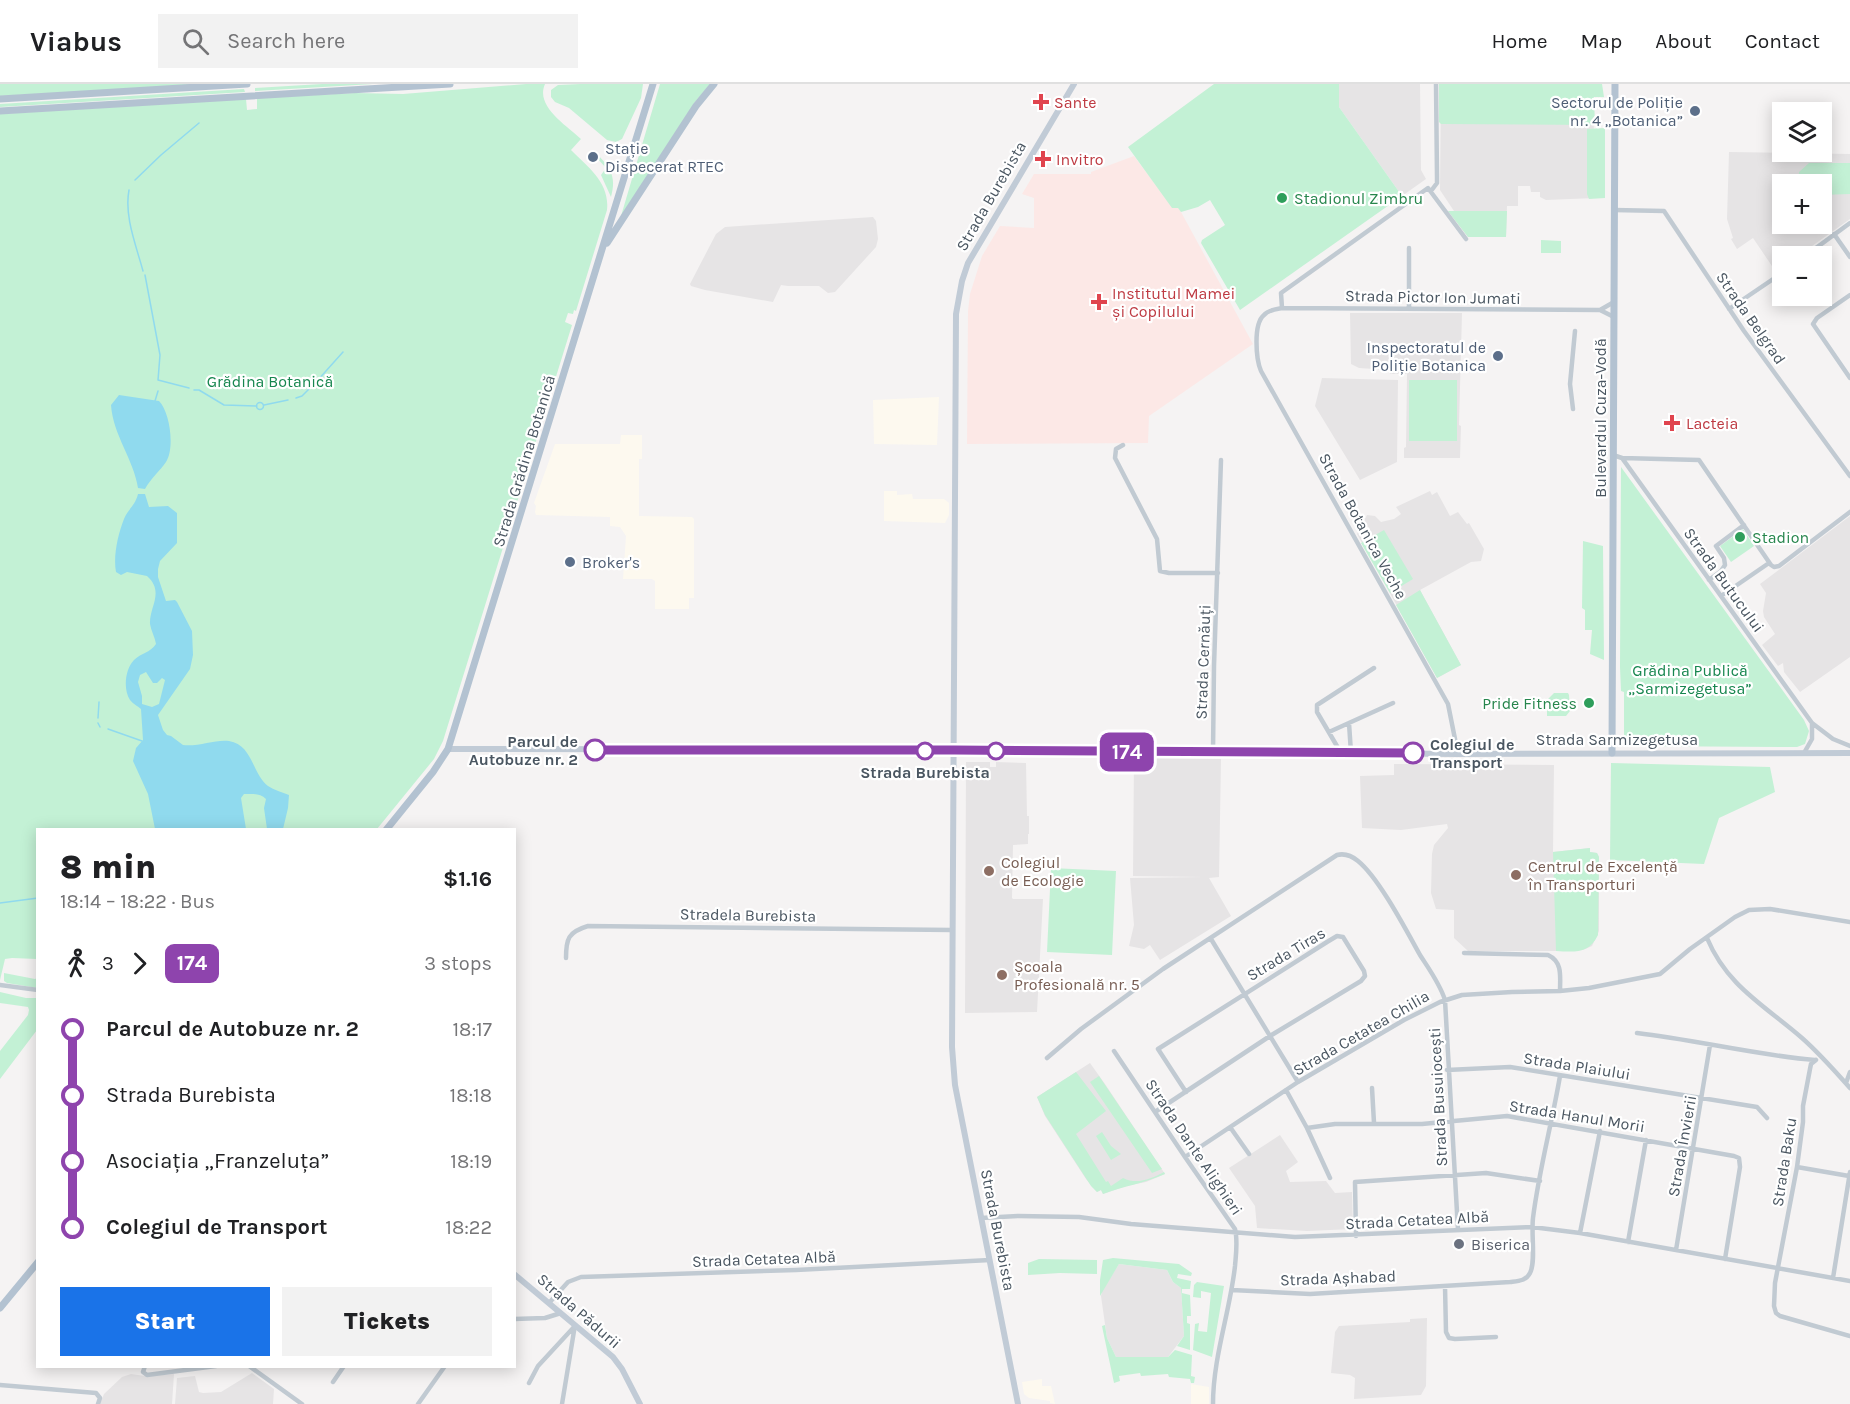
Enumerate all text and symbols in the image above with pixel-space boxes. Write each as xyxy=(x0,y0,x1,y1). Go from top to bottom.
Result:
search box xyxy=(158,14,578,68)
text: Viabus xyxy=(30,25,122,58)
icon: search xyxy=(179,25,212,58)
text: Search here xyxy=(227,28,345,54)
text: Home xyxy=(1492,29,1548,53)
text: Map xyxy=(1581,29,1622,53)
text: About xyxy=(1655,29,1712,53)
text: Contact xyxy=(1745,29,1820,53)
marker: Sante xyxy=(1032,93,1050,111)
place label: Sante xyxy=(1054,93,1096,112)
place label: Sectorul de Poliție nr. 4 „Botanica” xyxy=(1551,93,1683,130)
map controls xyxy=(1772,102,1832,306)
button: layers xyxy=(1772,102,1832,162)
marker: Sectorul de Poliție nr. 4 „Botanica” xyxy=(1688,104,1702,118)
street label: Strada Burebista xyxy=(952,138,1030,254)
place label: Stație Dispecerat RTEC xyxy=(605,139,724,176)
marker: Stație Dispecerat RTEC xyxy=(586,150,600,164)
marker: Invitro xyxy=(1034,150,1052,168)
place label: Invitro xyxy=(1056,150,1104,169)
button: + xyxy=(1772,174,1832,234)
place label: Stadionul Zimbru xyxy=(1294,189,1423,208)
marker: Stadionul Zimbru xyxy=(1275,191,1289,205)
button: − xyxy=(1772,246,1832,306)
street label: Strada Belgrad xyxy=(1712,268,1790,368)
place label: Institutul Mamei și Copilului xyxy=(1112,284,1235,321)
street label: Strada Pictor Ion Jumati xyxy=(1345,286,1521,308)
marker: Institutul Mamei și Copilului xyxy=(1090,293,1108,311)
place label: Inspectoratul de Poliție Botanica xyxy=(1367,338,1486,375)
street label: Bulevardul Cuza-Vodă xyxy=(1591,338,1610,498)
marker: Inspectoratul de Poliție Botanica xyxy=(1491,349,1505,363)
park label: Grădina Botanică xyxy=(207,372,333,391)
street label: Strada Grădina Botanică xyxy=(489,373,559,549)
marker: Lacteia xyxy=(1663,414,1681,432)
place label: Lacteia xyxy=(1686,414,1738,433)
street label: Strada Botanica Veche xyxy=(1315,450,1411,602)
street label: Strada Butucului xyxy=(1680,524,1768,636)
place label: Stadion xyxy=(1752,528,1809,547)
marker: Stadion xyxy=(1733,530,1747,544)
place label: Broker's xyxy=(582,553,640,572)
marker: Broker's xyxy=(563,555,577,569)
street label: Strada Cernăuți xyxy=(1191,604,1215,720)
park label: Grădina Publică „Sarmizegetusa” xyxy=(1628,661,1752,698)
place label: Pride Fitness xyxy=(1482,694,1577,713)
marker: Pride Fitness xyxy=(1582,696,1596,710)
street label: Strada Sarmizegetusa xyxy=(1536,730,1698,749)
place label: Parcul de Autobuze nr. 2 xyxy=(469,732,578,769)
line badge: 174 xyxy=(1092,732,1162,772)
place label: Colegiul de Transport xyxy=(1430,735,1514,772)
marker: Parcul de Autobuze nr. 2 xyxy=(584,739,606,761)
text: 174 xyxy=(1112,740,1142,764)
marker: Strada Burebista xyxy=(916,742,934,760)
unlabelled marker xyxy=(987,742,1005,760)
marker: Colegiul de Transport xyxy=(1402,742,1424,764)
place label: Strada Burebista xyxy=(860,763,990,782)
text: 8 min xyxy=(60,848,156,886)
place label: Colegiul de Ecologie xyxy=(1001,853,1084,890)
place label: Centrul de Excelență în Transporturi xyxy=(1527,857,1678,894)
marker: Colegiul de Ecologie xyxy=(982,864,996,878)
text: $1.16 xyxy=(443,866,492,892)
marker: Centrul de Excelență în Transporturi xyxy=(1509,868,1523,882)
text: 18:14 – 18:22 · Bus xyxy=(60,890,215,913)
street label: Stradela Burebista xyxy=(680,904,816,926)
street label: Strada Tiras xyxy=(1243,923,1329,985)
icon: walk xyxy=(60,947,93,980)
icon: forward xyxy=(123,947,156,980)
text: 174 xyxy=(177,951,207,975)
text: 3 xyxy=(102,952,114,975)
text: 3 stops xyxy=(424,952,492,975)
place label: Școala Profesională nr. 5 xyxy=(1014,957,1140,994)
marker: Școala Profesională nr. 5 xyxy=(995,968,1009,982)
street label: Strada Cetatea Chilia xyxy=(1289,986,1433,1080)
text: Parcul de Autobuze nr. 2 xyxy=(106,1016,359,1042)
text: 18:17 xyxy=(452,1018,492,1041)
street label: Strada Busuiocești xyxy=(1425,1027,1451,1167)
street label: Strada Plaiului xyxy=(1522,1048,1632,1084)
street label: Strada Dante Alighieri xyxy=(1141,1075,1247,1219)
text: Strada Burebista xyxy=(106,1082,276,1108)
text: 18:18 xyxy=(450,1084,492,1107)
street label: Strada Învierii xyxy=(1664,1094,1700,1198)
street label: Strada Hanul Morii xyxy=(1508,1096,1646,1136)
street label: Strada Baku xyxy=(1768,1116,1800,1208)
text: Asociația „Franzeluța” xyxy=(106,1148,329,1174)
text: 18:19 xyxy=(450,1150,492,1173)
street label: Strada Burebista xyxy=(977,1168,1019,1292)
street label: Strada Cetatea Albă xyxy=(1345,1207,1489,1233)
text: Colegiul de Transport xyxy=(106,1214,327,1240)
text: 18:22 xyxy=(445,1216,492,1239)
place label: Biserica xyxy=(1471,1235,1530,1254)
marker: Biserica xyxy=(1452,1237,1466,1251)
street label: Strada Cetatea Albă xyxy=(692,1247,836,1271)
street label: Strada Așhabad xyxy=(1280,1266,1396,1290)
street label: Strada Pădurii xyxy=(533,1270,625,1352)
button: Start xyxy=(60,1287,270,1356)
button: Tickets xyxy=(282,1287,492,1356)

